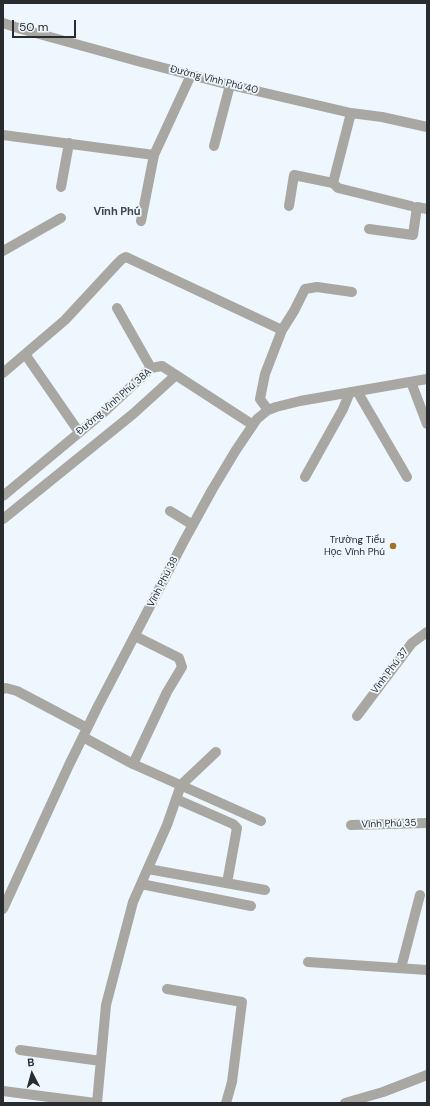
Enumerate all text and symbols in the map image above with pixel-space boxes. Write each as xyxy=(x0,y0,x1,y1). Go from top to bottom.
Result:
scale bar xyxy=(14,12,78,38)
text: 50 m xyxy=(19,19,48,35)
street label: Đường Vĩnh Phú 40 xyxy=(169,63,259,97)
district label: Vĩnh Phú xyxy=(93,205,141,219)
street label: Đường Vĩnh Phú 38A xyxy=(74,366,154,438)
place label: Trường Tiểu Học Vĩnh Phú xyxy=(324,534,385,558)
marker: Trường Tiểu Học Vĩnh Phú xyxy=(388,541,398,551)
street label: Vĩnh Phú 38 xyxy=(145,555,181,609)
street label: Vĩnh Phú 37 xyxy=(369,646,411,696)
street label: Vĩnh Phú 35 xyxy=(361,817,417,831)
north arrow xyxy=(12,1054,52,1094)
text: B xyxy=(27,1055,35,1069)

